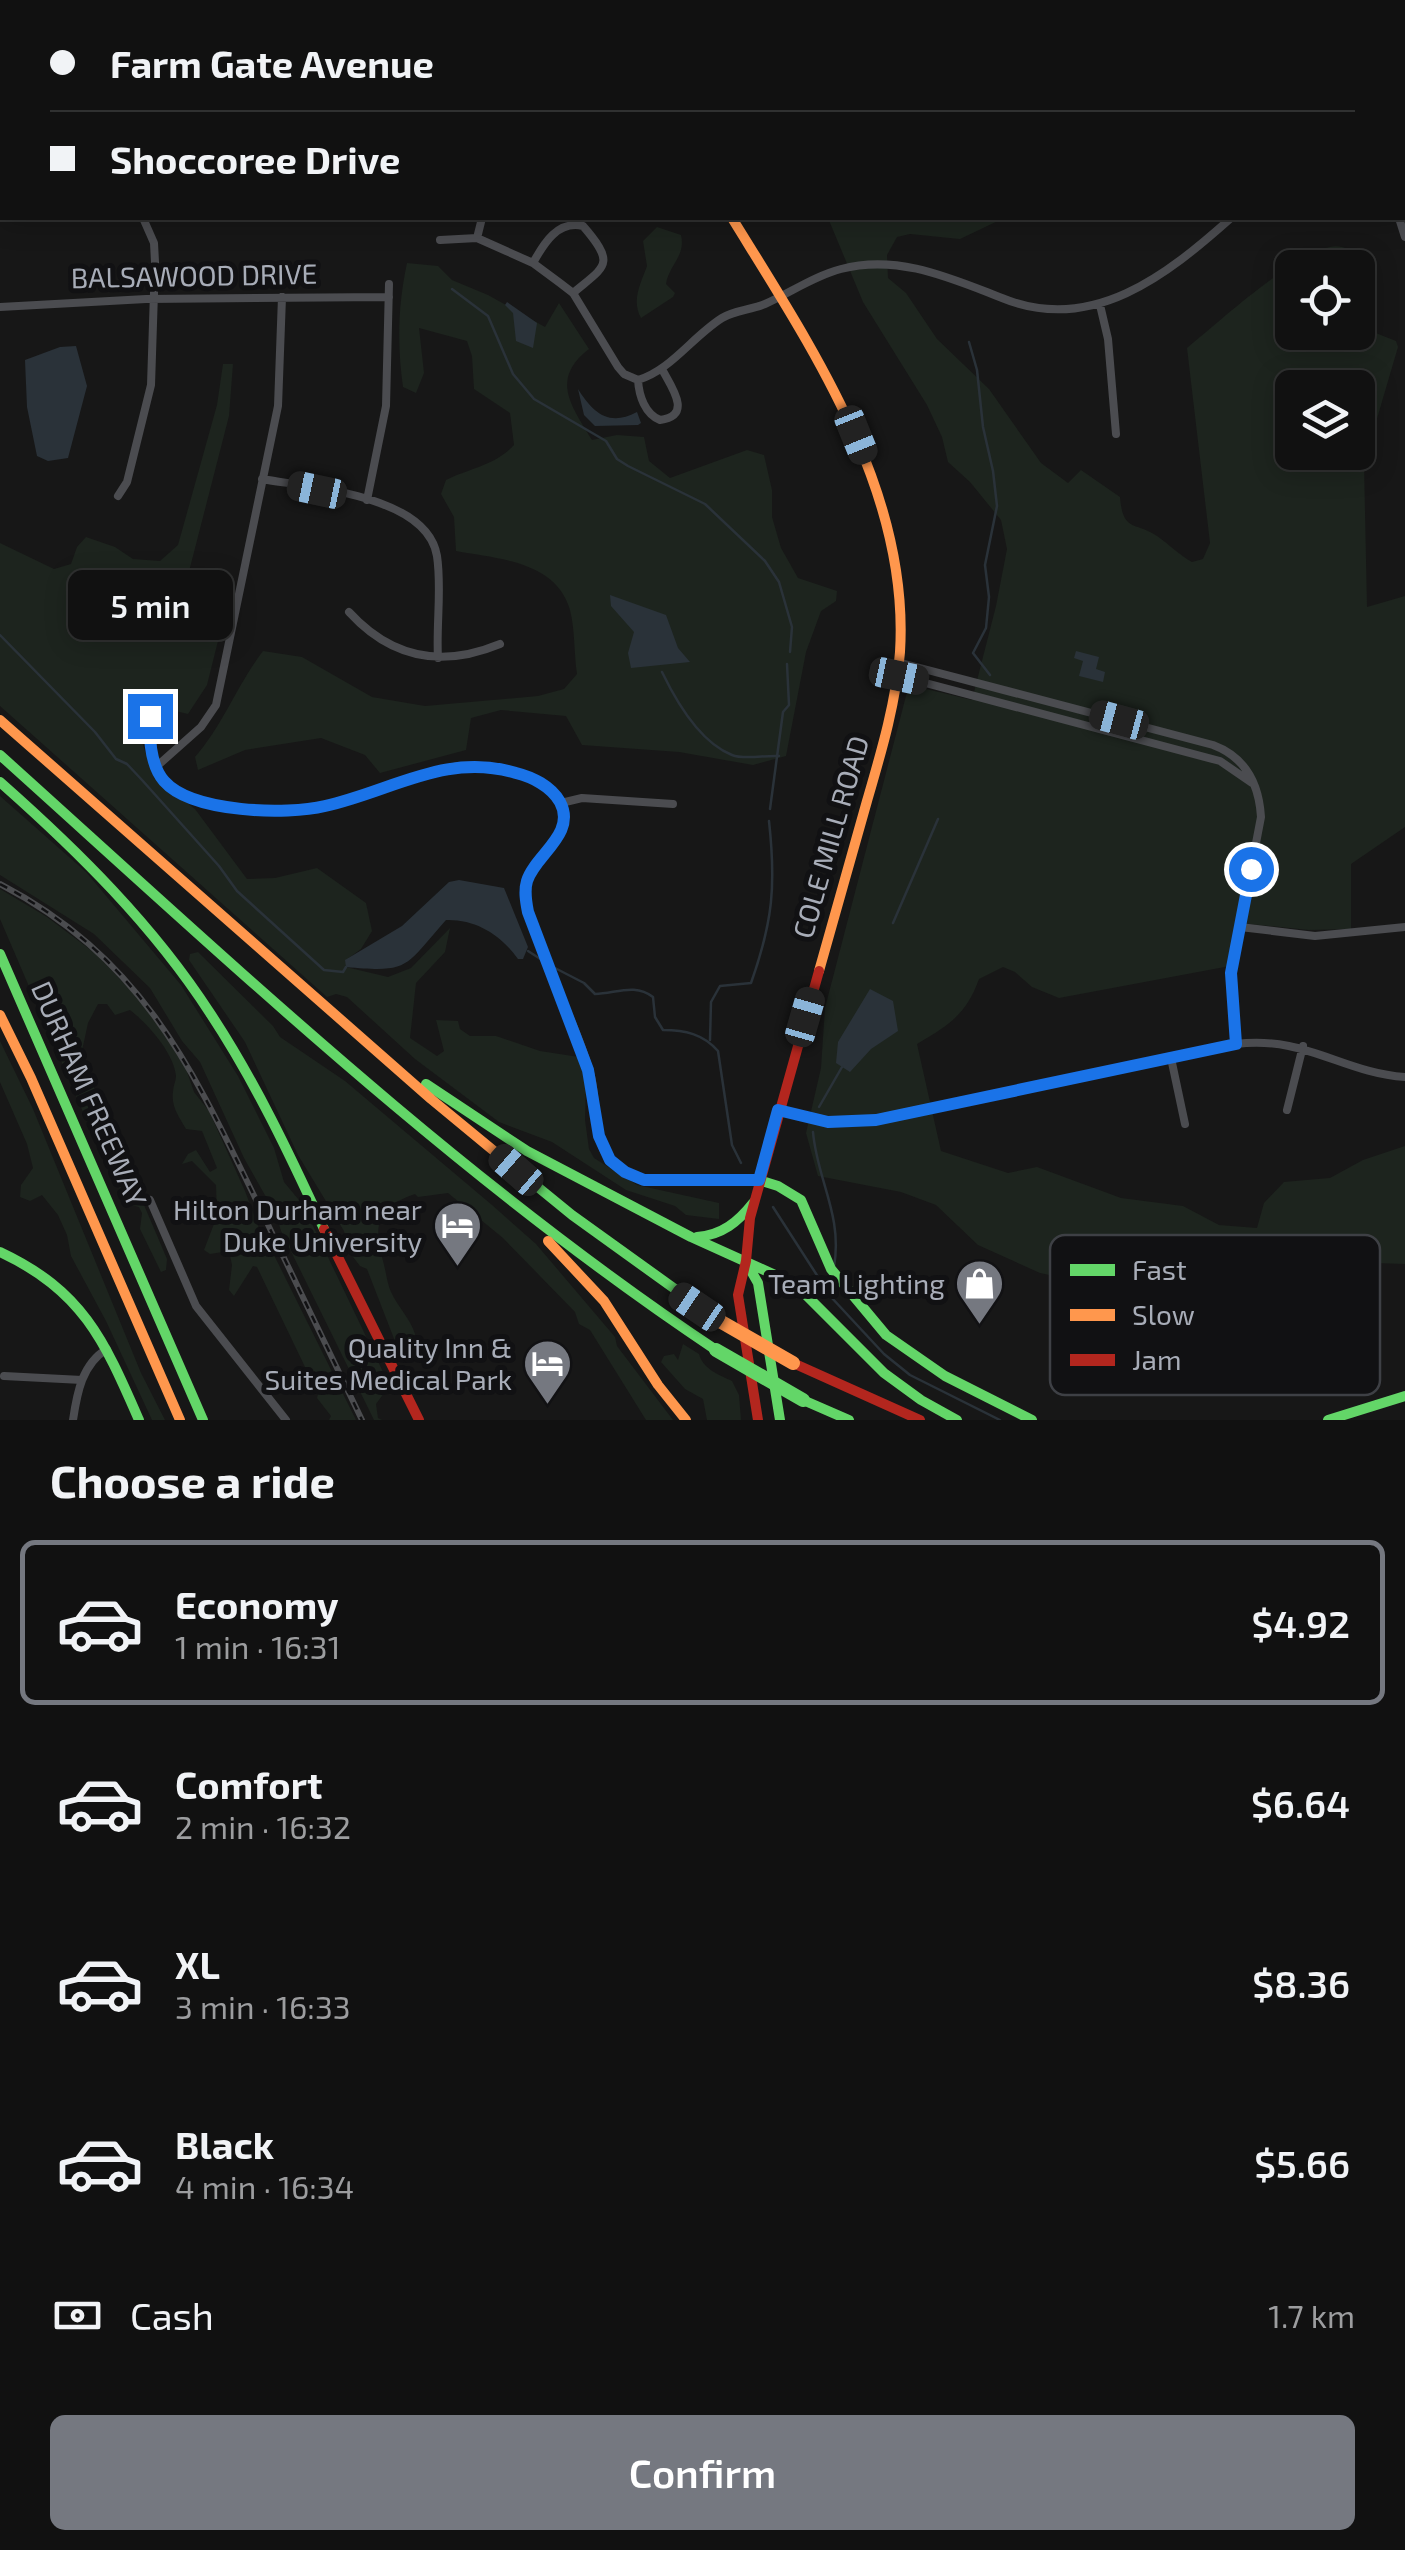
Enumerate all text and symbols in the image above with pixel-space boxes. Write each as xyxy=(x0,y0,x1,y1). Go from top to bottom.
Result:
text: Farm Gate Avenue xyxy=(110,40,434,86)
text: Shoccoree Drive xyxy=(110,136,400,182)
map controls xyxy=(1275,250,1375,470)
button: locate xyxy=(1275,250,1375,350)
street label: BALSAWOOD DRIVE xyxy=(70,256,317,294)
button: layers xyxy=(1275,370,1375,470)
car xyxy=(831,402,881,468)
car xyxy=(285,469,349,511)
callout: 5 min xyxy=(68,571,232,641)
text: 5 min xyxy=(110,586,191,624)
car xyxy=(867,655,931,697)
route end xyxy=(128,694,173,739)
car xyxy=(1086,698,1152,742)
street label: COLE MILL ROAD xyxy=(785,732,875,942)
route start xyxy=(1229,847,1274,892)
street label: DURHAM FREEWAY xyxy=(25,976,155,1212)
car xyxy=(782,984,828,1050)
car xyxy=(484,1139,548,1201)
place label: Hilton Durham near Duke University xyxy=(173,1192,422,1258)
hotel icon: Hilton Durham near Duke University xyxy=(431,1200,483,1268)
legend xyxy=(1050,1235,1380,1395)
text: Fast xyxy=(1132,1252,1187,1286)
shop icon: Team Lighting xyxy=(954,1258,1006,1326)
place label: Team Lighting xyxy=(768,1266,945,1300)
car xyxy=(664,1278,730,1336)
text: Slow xyxy=(1132,1297,1195,1331)
place label: Quality Inn & Suites Medical Park xyxy=(264,1330,512,1396)
hotel icon: Quality Inn & Suites Medical Park xyxy=(521,1338,573,1406)
text: Jam xyxy=(1132,1342,1181,1376)
text: Choose a ride xyxy=(50,1453,335,1507)
icon: car xyxy=(55,1578,145,1668)
text: Economy xyxy=(175,1581,339,1627)
text: $4.92 xyxy=(1251,1600,1350,1646)
text: 1 min · 16:31 xyxy=(175,1627,340,1665)
icon: car xyxy=(55,1758,145,1848)
text: Comfort xyxy=(175,1761,323,1807)
text: $6.64 xyxy=(1251,1780,1350,1826)
text: 2 min · 16:32 xyxy=(175,1807,351,1845)
icon: car xyxy=(55,1938,145,2028)
text: XL xyxy=(175,1941,220,1987)
text: $8.36 xyxy=(1252,1960,1350,2006)
text: 3 min · 16:33 xyxy=(175,1987,351,2025)
icon: car xyxy=(55,2118,145,2208)
text: Black xyxy=(175,2121,274,2167)
text: $5.66 xyxy=(1254,2140,1350,2186)
text: 4 min · 16:34 xyxy=(175,2167,354,2205)
icon: cash xyxy=(50,2288,105,2343)
text: Cash xyxy=(130,2292,214,2338)
text: 1.7 km xyxy=(1268,2296,1355,2334)
button: Confirm xyxy=(50,2415,1355,2530)

